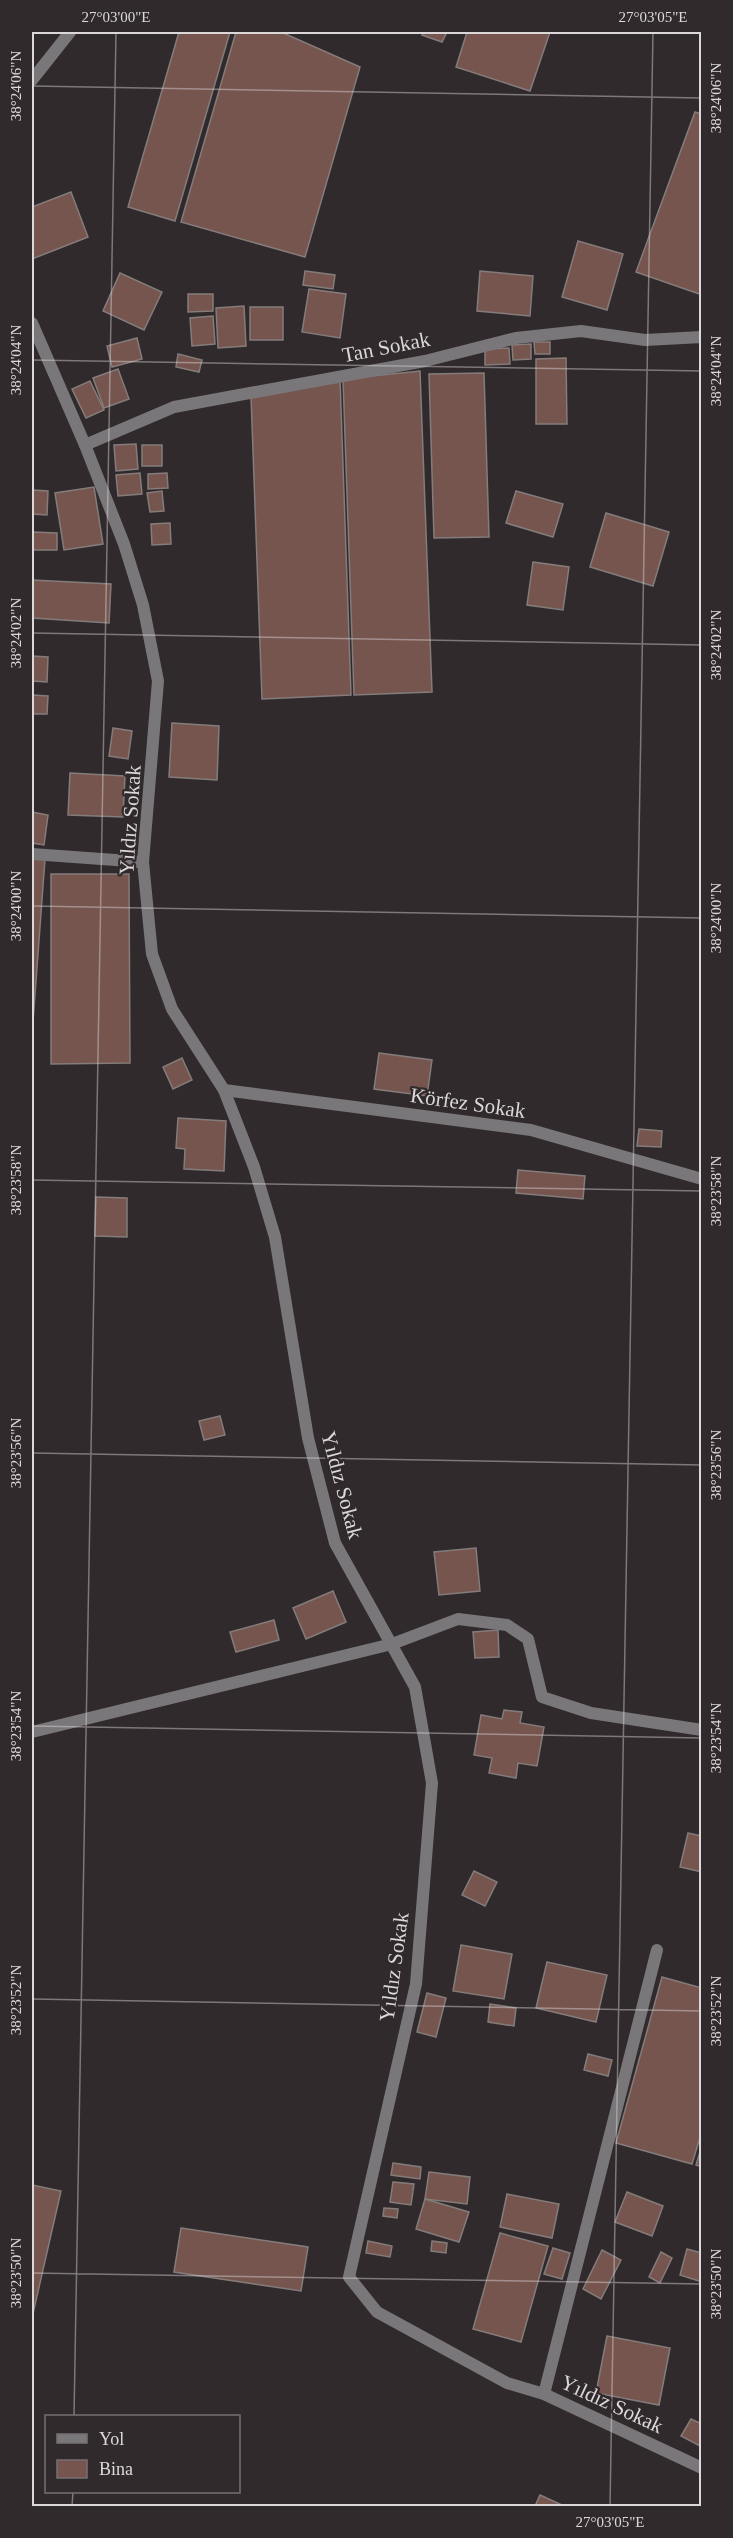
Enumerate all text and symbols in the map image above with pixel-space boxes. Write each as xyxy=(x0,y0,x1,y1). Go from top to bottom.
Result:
text: 27°03'00"E xyxy=(82,9,151,25)
text: 27°03'05"E xyxy=(619,9,688,25)
text: 38°24'06"N xyxy=(8,51,24,121)
text: 38°24'06"N xyxy=(708,63,724,133)
text: 38°24'04"N xyxy=(8,325,24,395)
street label: Tan Sokak xyxy=(340,327,432,367)
text: 38°24'04"N xyxy=(708,336,724,406)
text: 38°24'02"N xyxy=(8,598,24,668)
text: 38°24'02"N xyxy=(708,610,724,680)
street label: Yıldız Sokak xyxy=(114,764,146,876)
text: 38°24'00"N xyxy=(8,871,24,941)
text: 38°24'00"N xyxy=(708,883,724,953)
street label: Körfez Sokak xyxy=(409,1083,528,1123)
text: 38°23'58"N xyxy=(8,1145,24,1215)
text: 38°23'58"N xyxy=(708,1156,724,1226)
text: 38°23'56"N xyxy=(8,1418,24,1488)
street label: Yıldız Sokak xyxy=(316,1429,368,1542)
text: 38°23'56"N xyxy=(708,1430,724,1500)
text: 38°23'54"N xyxy=(8,1691,24,1761)
text: 38°23'54"N xyxy=(708,1703,724,1773)
street label: Yıldız Sokak xyxy=(374,1910,414,2023)
text: 38°23'52"N xyxy=(8,1965,24,2035)
text: 38°23'52"N xyxy=(708,1976,724,2046)
text: 38°23'50"N xyxy=(8,2238,24,2308)
text: 38°23'50"N xyxy=(708,2249,724,2319)
street label: Yıldız Sokak xyxy=(557,2370,667,2438)
legend xyxy=(45,2415,240,2493)
text: Yol xyxy=(99,2429,124,2449)
text: Bina xyxy=(99,2459,133,2479)
text: 27°03'05"E xyxy=(576,2514,645,2530)

